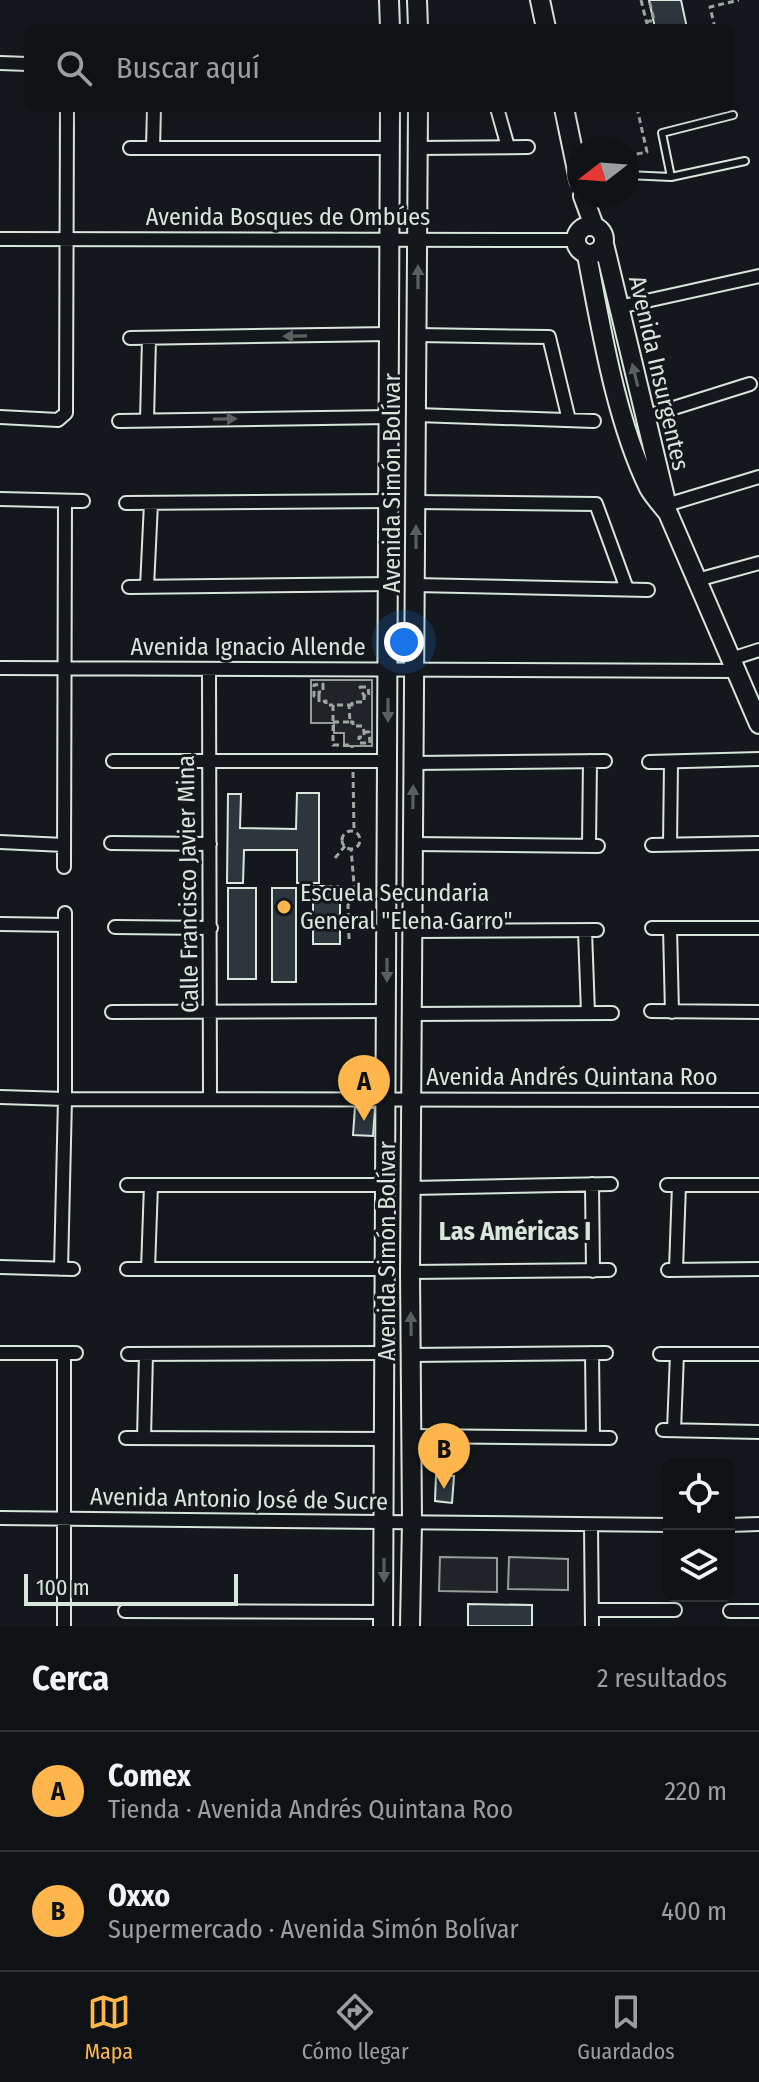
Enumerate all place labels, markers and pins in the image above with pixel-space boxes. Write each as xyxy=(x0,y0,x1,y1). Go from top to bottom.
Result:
place label: Escuela Secundaria General "Elena Garro" xyxy=(300,879,513,935)
marker: Escuela Secundaria General "Elena Garro" xyxy=(275,898,293,916)
pin: A xyxy=(338,1055,390,1121)
pin: B xyxy=(418,1423,470,1489)

